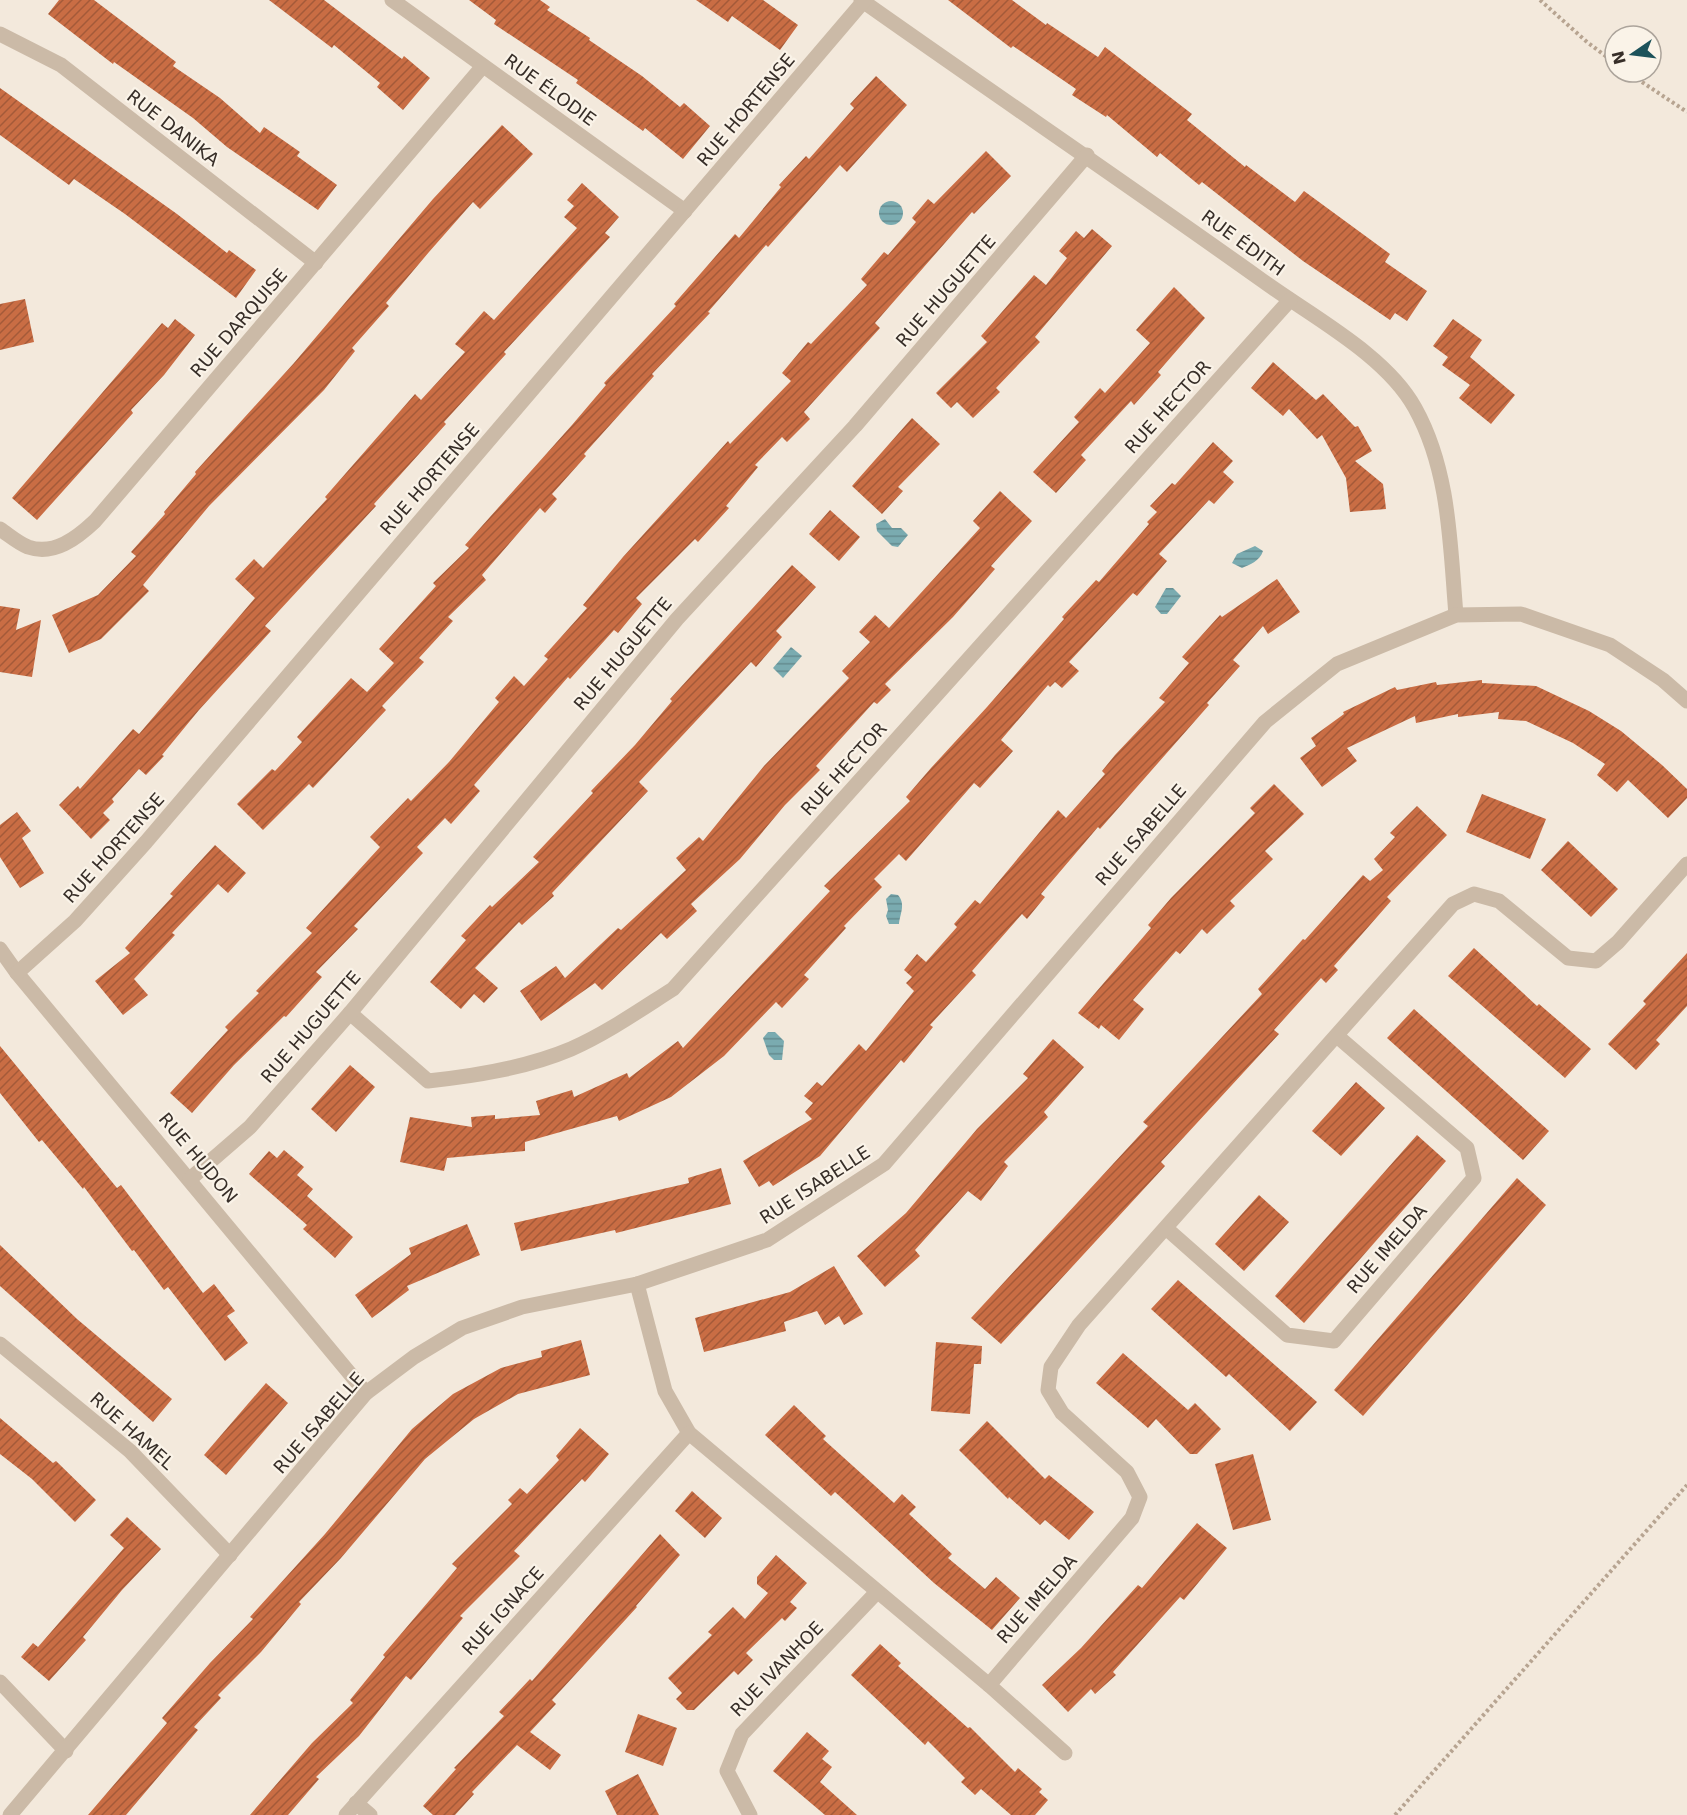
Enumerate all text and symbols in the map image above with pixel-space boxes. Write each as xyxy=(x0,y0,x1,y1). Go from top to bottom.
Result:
north arrow xyxy=(1603,24,1663,84)
street label: RUE ÉLODIE xyxy=(500,49,600,130)
street label: RUE HORTENSE xyxy=(692,49,799,170)
text: N xyxy=(1608,49,1630,66)
street label: RUE DANIKA xyxy=(123,85,224,171)
street label: RUE ÉDITH xyxy=(1198,205,1289,280)
street label: RUE HUGUETTE xyxy=(891,231,1000,351)
street label: RUE DARQUISE xyxy=(186,264,291,381)
street label: RUE HECTOR xyxy=(1120,356,1215,458)
street label: RUE HORTENSE xyxy=(376,419,484,539)
street label: RUE HUGUETTE xyxy=(569,593,676,714)
street label: RUE HECTOR xyxy=(796,718,891,820)
street label: RUE ISABELLE xyxy=(1091,780,1190,890)
street label: RUE HORTENSE xyxy=(59,789,168,907)
street label: RUE HUGUETTE xyxy=(256,967,365,1087)
street label: RUE HUDON xyxy=(155,1108,242,1207)
street label: RUE ISABELLE xyxy=(756,1141,874,1228)
street label: RUE IMELDA xyxy=(1342,1199,1431,1297)
street label: RUE ISABELLE xyxy=(269,1368,368,1478)
street label: RUE HAMEL xyxy=(86,1388,179,1474)
street label: RUE IMELDA xyxy=(992,1549,1081,1647)
street label: RUE IGNACE xyxy=(458,1562,548,1659)
street label: RUE IVANHOE xyxy=(726,1617,827,1721)

